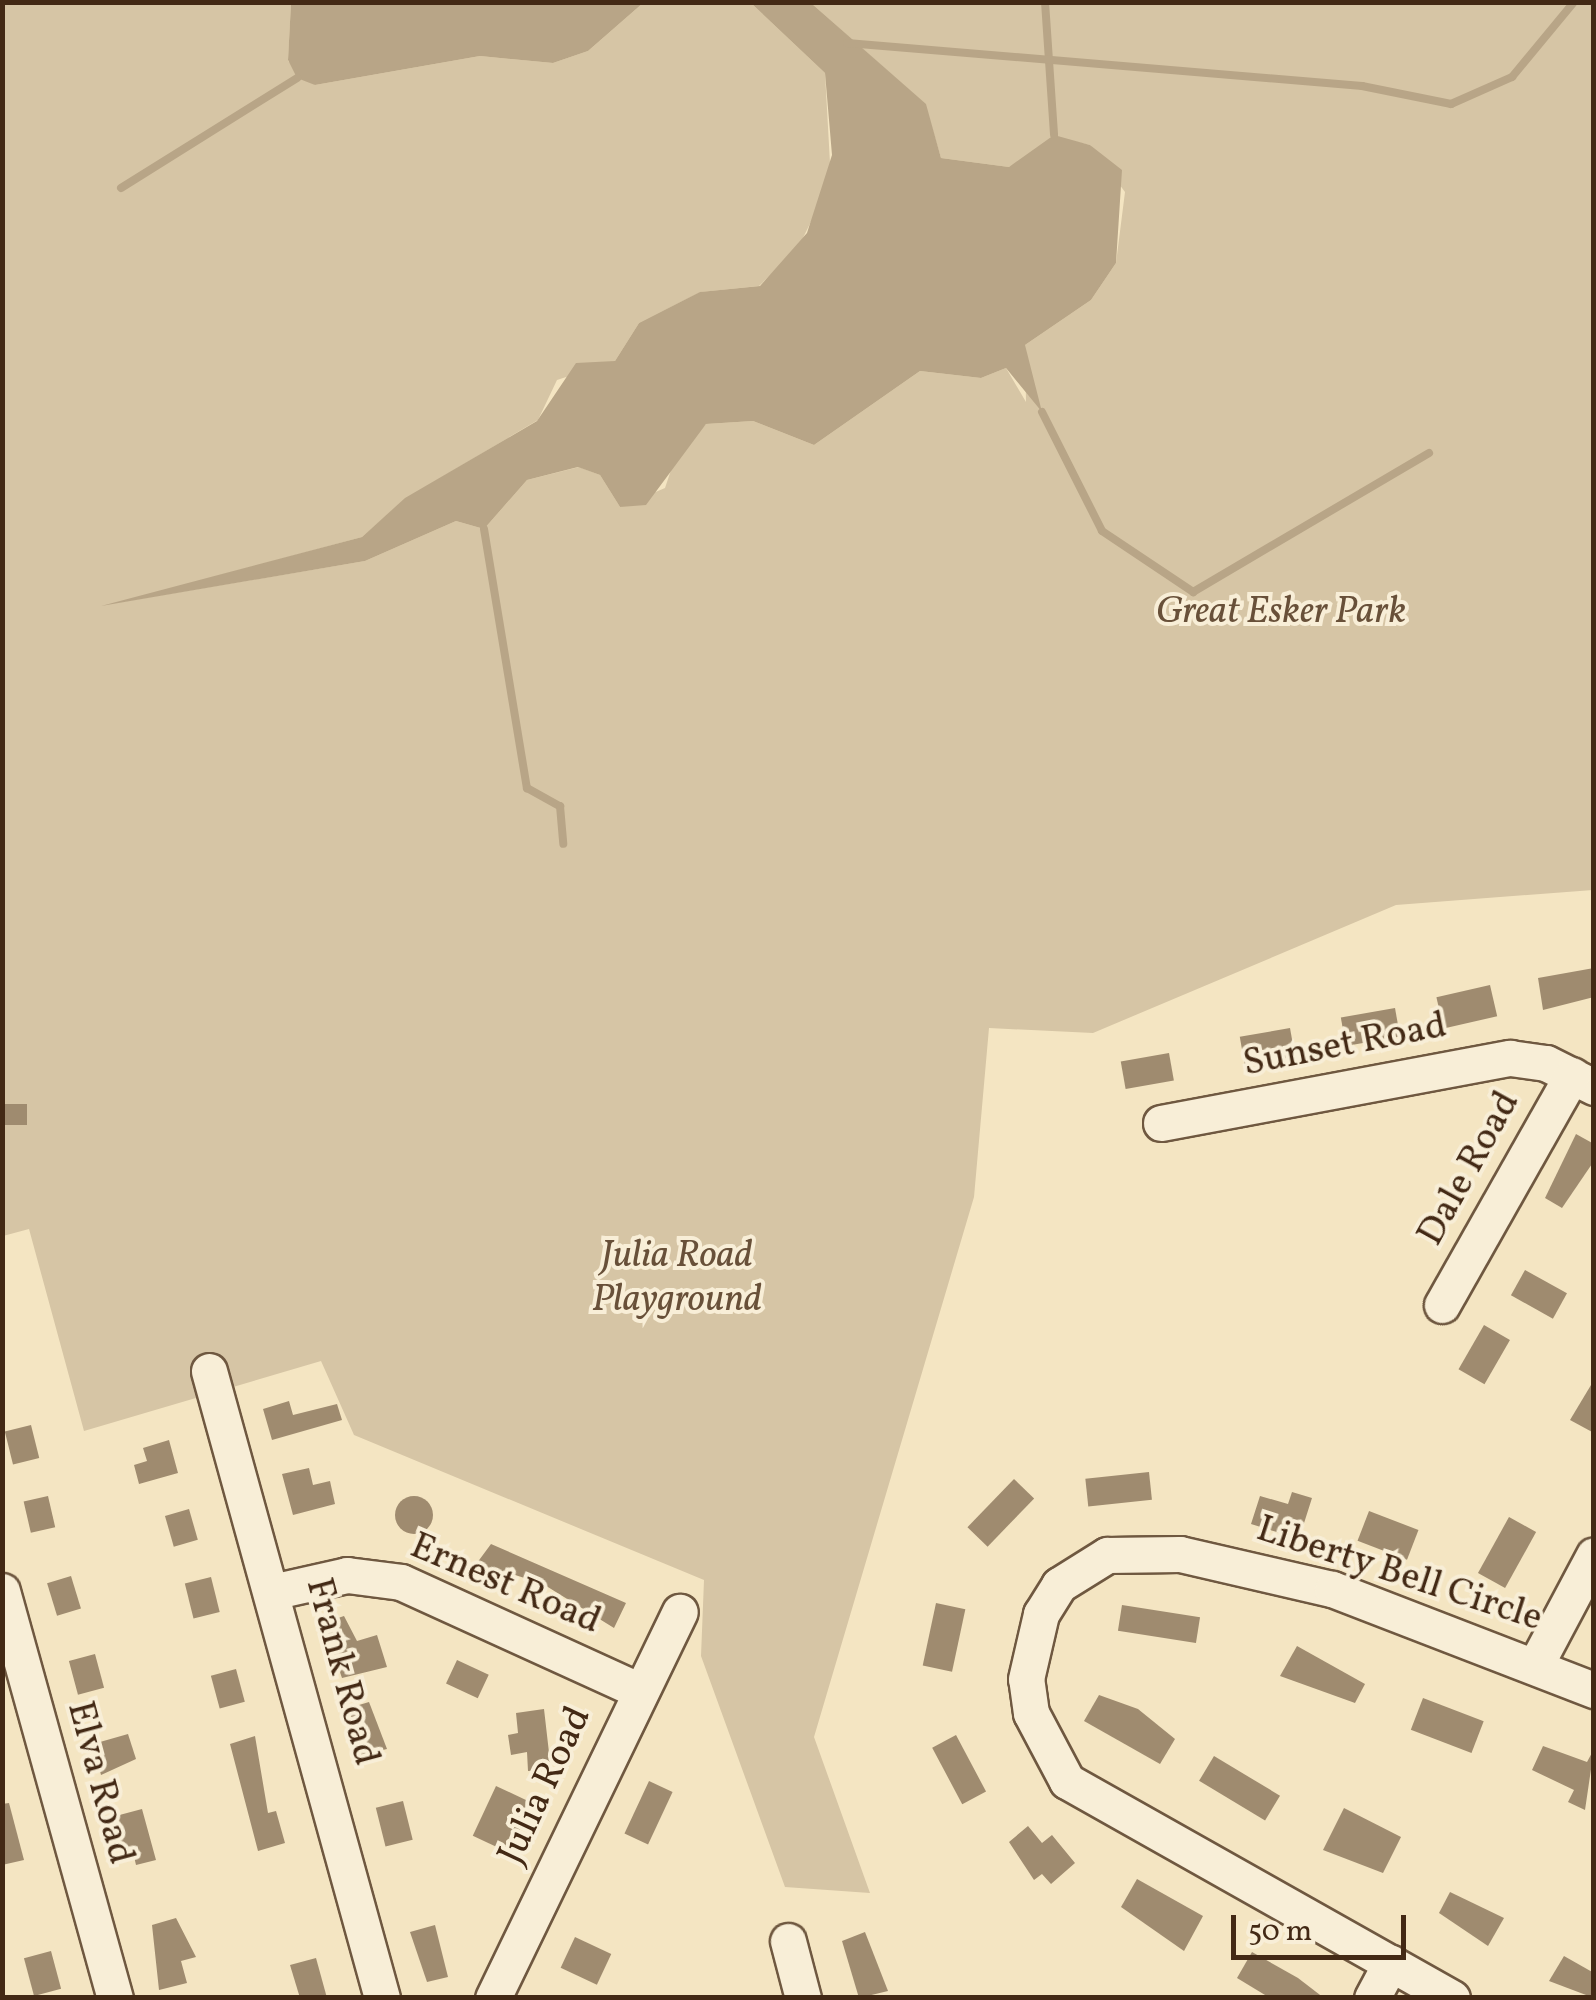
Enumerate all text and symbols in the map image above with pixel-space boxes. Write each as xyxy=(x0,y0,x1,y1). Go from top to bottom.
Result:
park label: Great Esker Park xyxy=(1156,590,1406,636)
street label: Sunset Road xyxy=(1239,1004,1451,1088)
street label: Dale Road xyxy=(1409,1084,1531,1254)
park label: Julia Road Playground xyxy=(592,1234,762,1324)
street label: Liberty Bell Circle xyxy=(1250,1507,1548,1643)
street label: Ernest Road xyxy=(403,1524,607,1646)
street label: Frank Road xyxy=(294,1573,388,1771)
street label: Elva Road xyxy=(55,1697,143,1869)
street label: Julia Road xyxy=(490,1700,602,1872)
scale bar xyxy=(1236,1895,1411,1957)
text: 50 m xyxy=(1248,1911,1312,1953)

